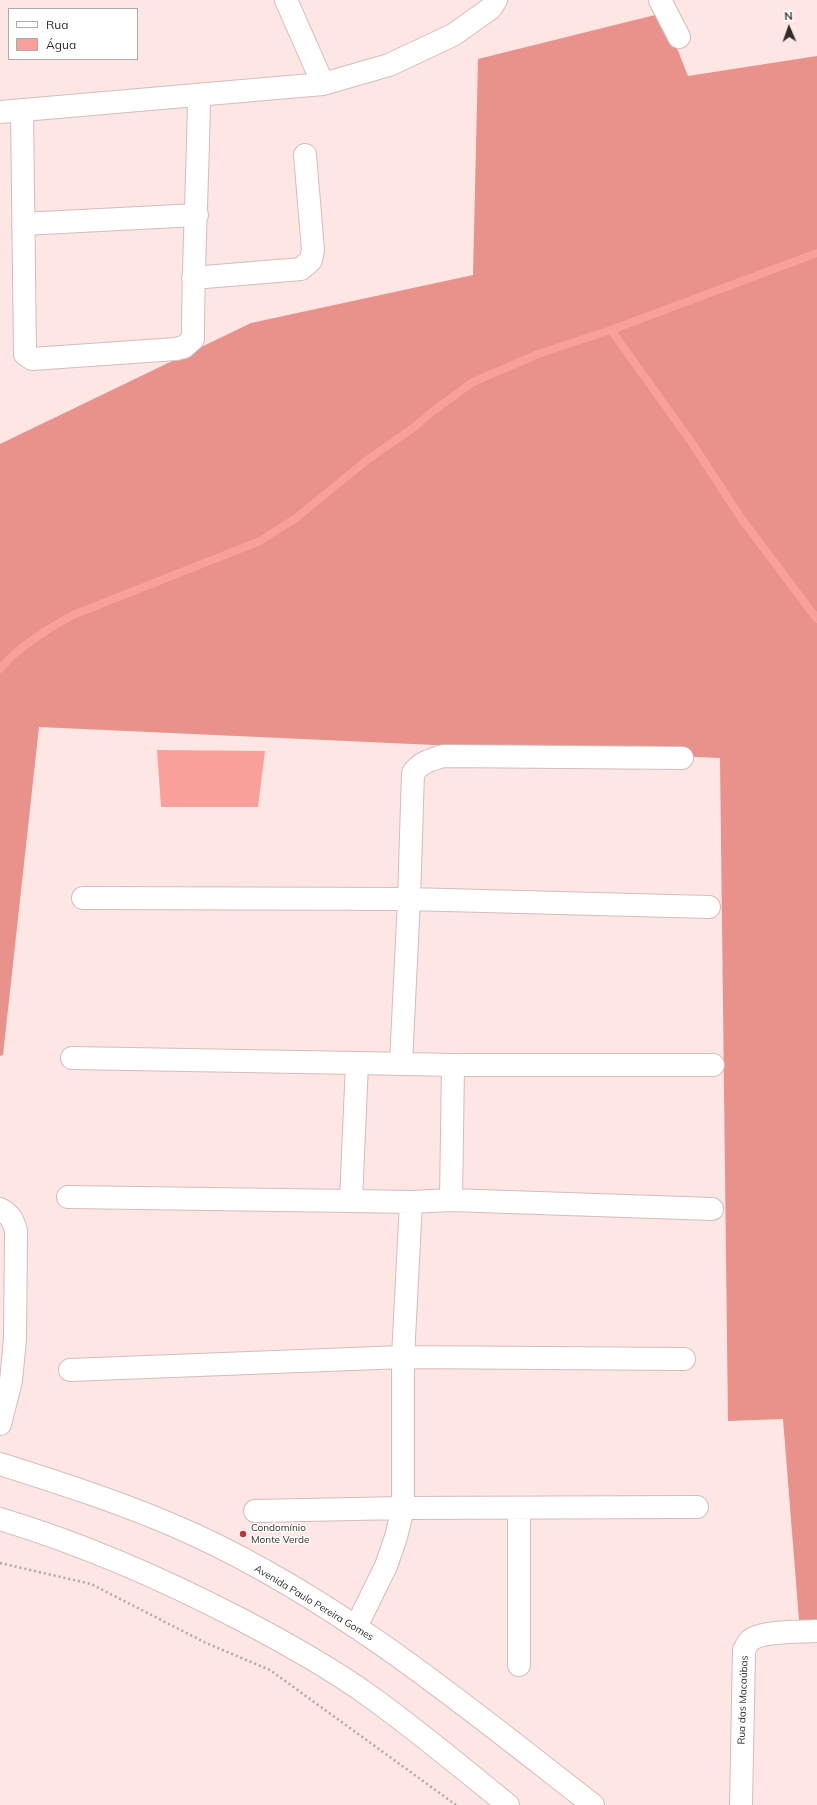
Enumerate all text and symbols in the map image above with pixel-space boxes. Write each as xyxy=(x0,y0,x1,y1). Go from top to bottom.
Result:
legend xyxy=(8,8,138,60)
north arrow xyxy=(769,8,809,48)
text: N xyxy=(784,9,793,23)
text: Rua xyxy=(46,17,68,32)
text: Água xyxy=(46,37,76,52)
place label: Condomínio Monte Verde xyxy=(251,1522,309,1546)
marker: Condomínio Monte Verde xyxy=(238,1529,248,1539)
street label: Avenida Paulo Pereira Gomes xyxy=(252,1563,376,1643)
street label: Rua das Macaúbas xyxy=(735,1655,751,1745)

